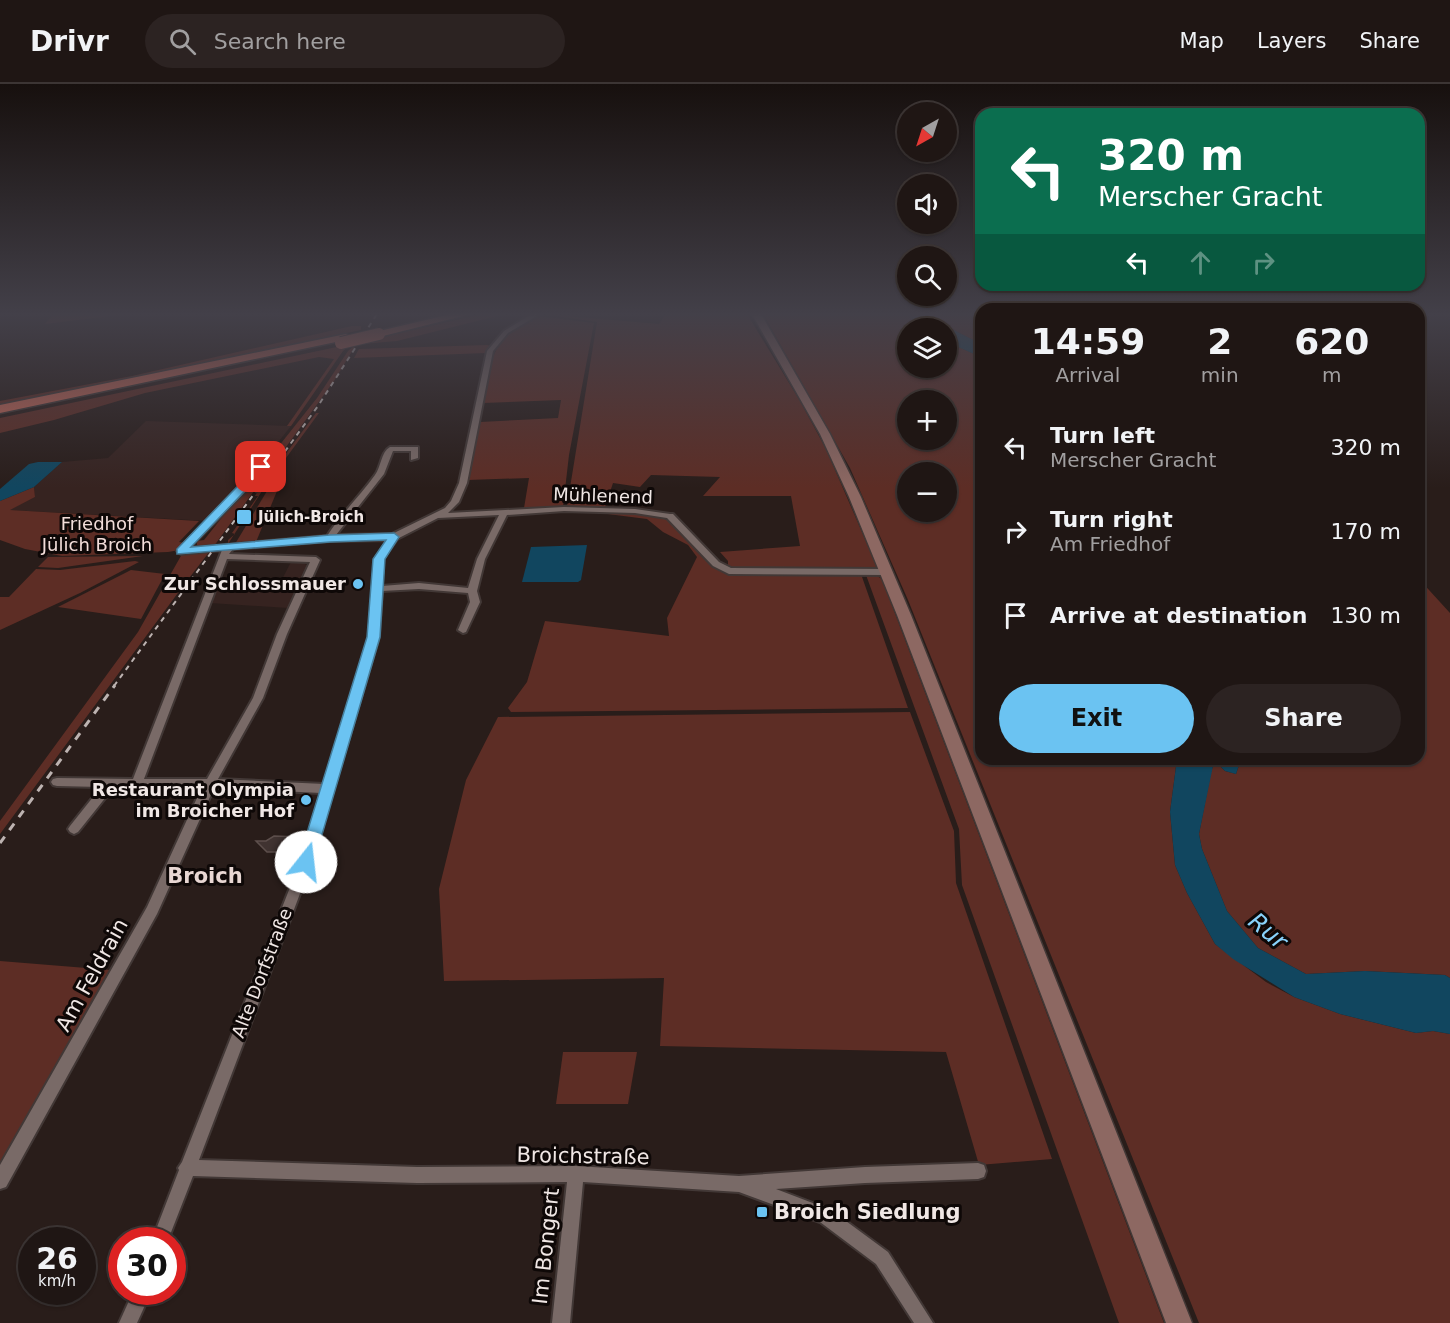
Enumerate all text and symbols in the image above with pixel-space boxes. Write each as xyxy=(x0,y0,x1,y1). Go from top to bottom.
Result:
search box xyxy=(145,14,565,68)
text: Drivr xyxy=(30,25,109,58)
icon: search xyxy=(166,25,199,58)
text: Search here xyxy=(214,29,346,54)
text: Map xyxy=(1180,29,1224,53)
text: Layers xyxy=(1257,29,1326,53)
text: Share xyxy=(1359,29,1420,53)
north arrow xyxy=(897,102,957,162)
map controls xyxy=(897,102,957,522)
text: 320 m xyxy=(1098,131,1244,180)
icon: left xyxy=(999,132,1077,210)
button: sound xyxy=(897,174,957,234)
text: Merscher Gracht xyxy=(1098,181,1322,212)
button: search xyxy=(897,246,957,306)
icon: left xyxy=(1121,246,1154,279)
icon: ahead xyxy=(1184,246,1217,279)
icon: right xyxy=(1247,246,1280,279)
button: layers xyxy=(897,318,957,378)
text: 14:59 xyxy=(1031,321,1145,362)
text: 2 xyxy=(1207,321,1232,362)
text: 620 xyxy=(1294,321,1369,362)
text: Arrival xyxy=(1055,363,1120,387)
text: min xyxy=(1201,363,1239,387)
text: m xyxy=(1322,363,1342,387)
button: + xyxy=(897,390,957,450)
text: Turn left xyxy=(1050,423,1155,448)
icon: left xyxy=(999,431,1032,464)
text: 320 m xyxy=(1331,435,1401,460)
pin xyxy=(235,441,286,492)
text: Merscher Gracht xyxy=(1050,448,1216,472)
icon: arrive xyxy=(244,450,277,483)
button: − xyxy=(897,462,957,522)
street label: Mühlenend xyxy=(553,483,653,508)
text: Turn right xyxy=(1050,507,1173,532)
marker: Jülich-Broich xyxy=(235,508,253,526)
place label: Jülich-Broich xyxy=(257,508,364,526)
park label: Friedhof Jülich Broich xyxy=(41,513,152,555)
icon: right xyxy=(999,515,1032,548)
text: 170 m xyxy=(1331,519,1401,544)
text: Am Friedhof xyxy=(1050,532,1170,556)
place label: Zur Schlossmauer xyxy=(164,573,346,594)
marker: Zur Schlossmauer xyxy=(351,577,365,591)
icon: arrive xyxy=(999,599,1032,632)
text: Arrive at destination xyxy=(1050,603,1307,628)
text: 130 m xyxy=(1331,603,1401,628)
button: Exit xyxy=(999,684,1194,753)
button: Share xyxy=(1206,684,1401,753)
place label: Restaurant Olympia im Broicher Hof xyxy=(92,779,294,821)
marker: Restaurant Olympia im Broicher Hof xyxy=(299,793,313,807)
position arrow xyxy=(274,830,338,894)
district label: Broich xyxy=(167,864,243,888)
street label: Alte Dorfstraße xyxy=(227,905,296,1041)
water label: Rur xyxy=(1243,907,1295,957)
street label: Am Feldrain xyxy=(51,914,133,1036)
street label: Broichstraße xyxy=(516,1143,650,1169)
street label: Im Bongert xyxy=(528,1187,564,1305)
place label: Broich Siedlung xyxy=(774,1200,960,1224)
marker: Broich Siedlung xyxy=(755,1205,769,1219)
speed limit sign: 30 xyxy=(108,1227,186,1305)
text: 26 xyxy=(36,1241,78,1276)
text: km/h xyxy=(38,1272,76,1290)

